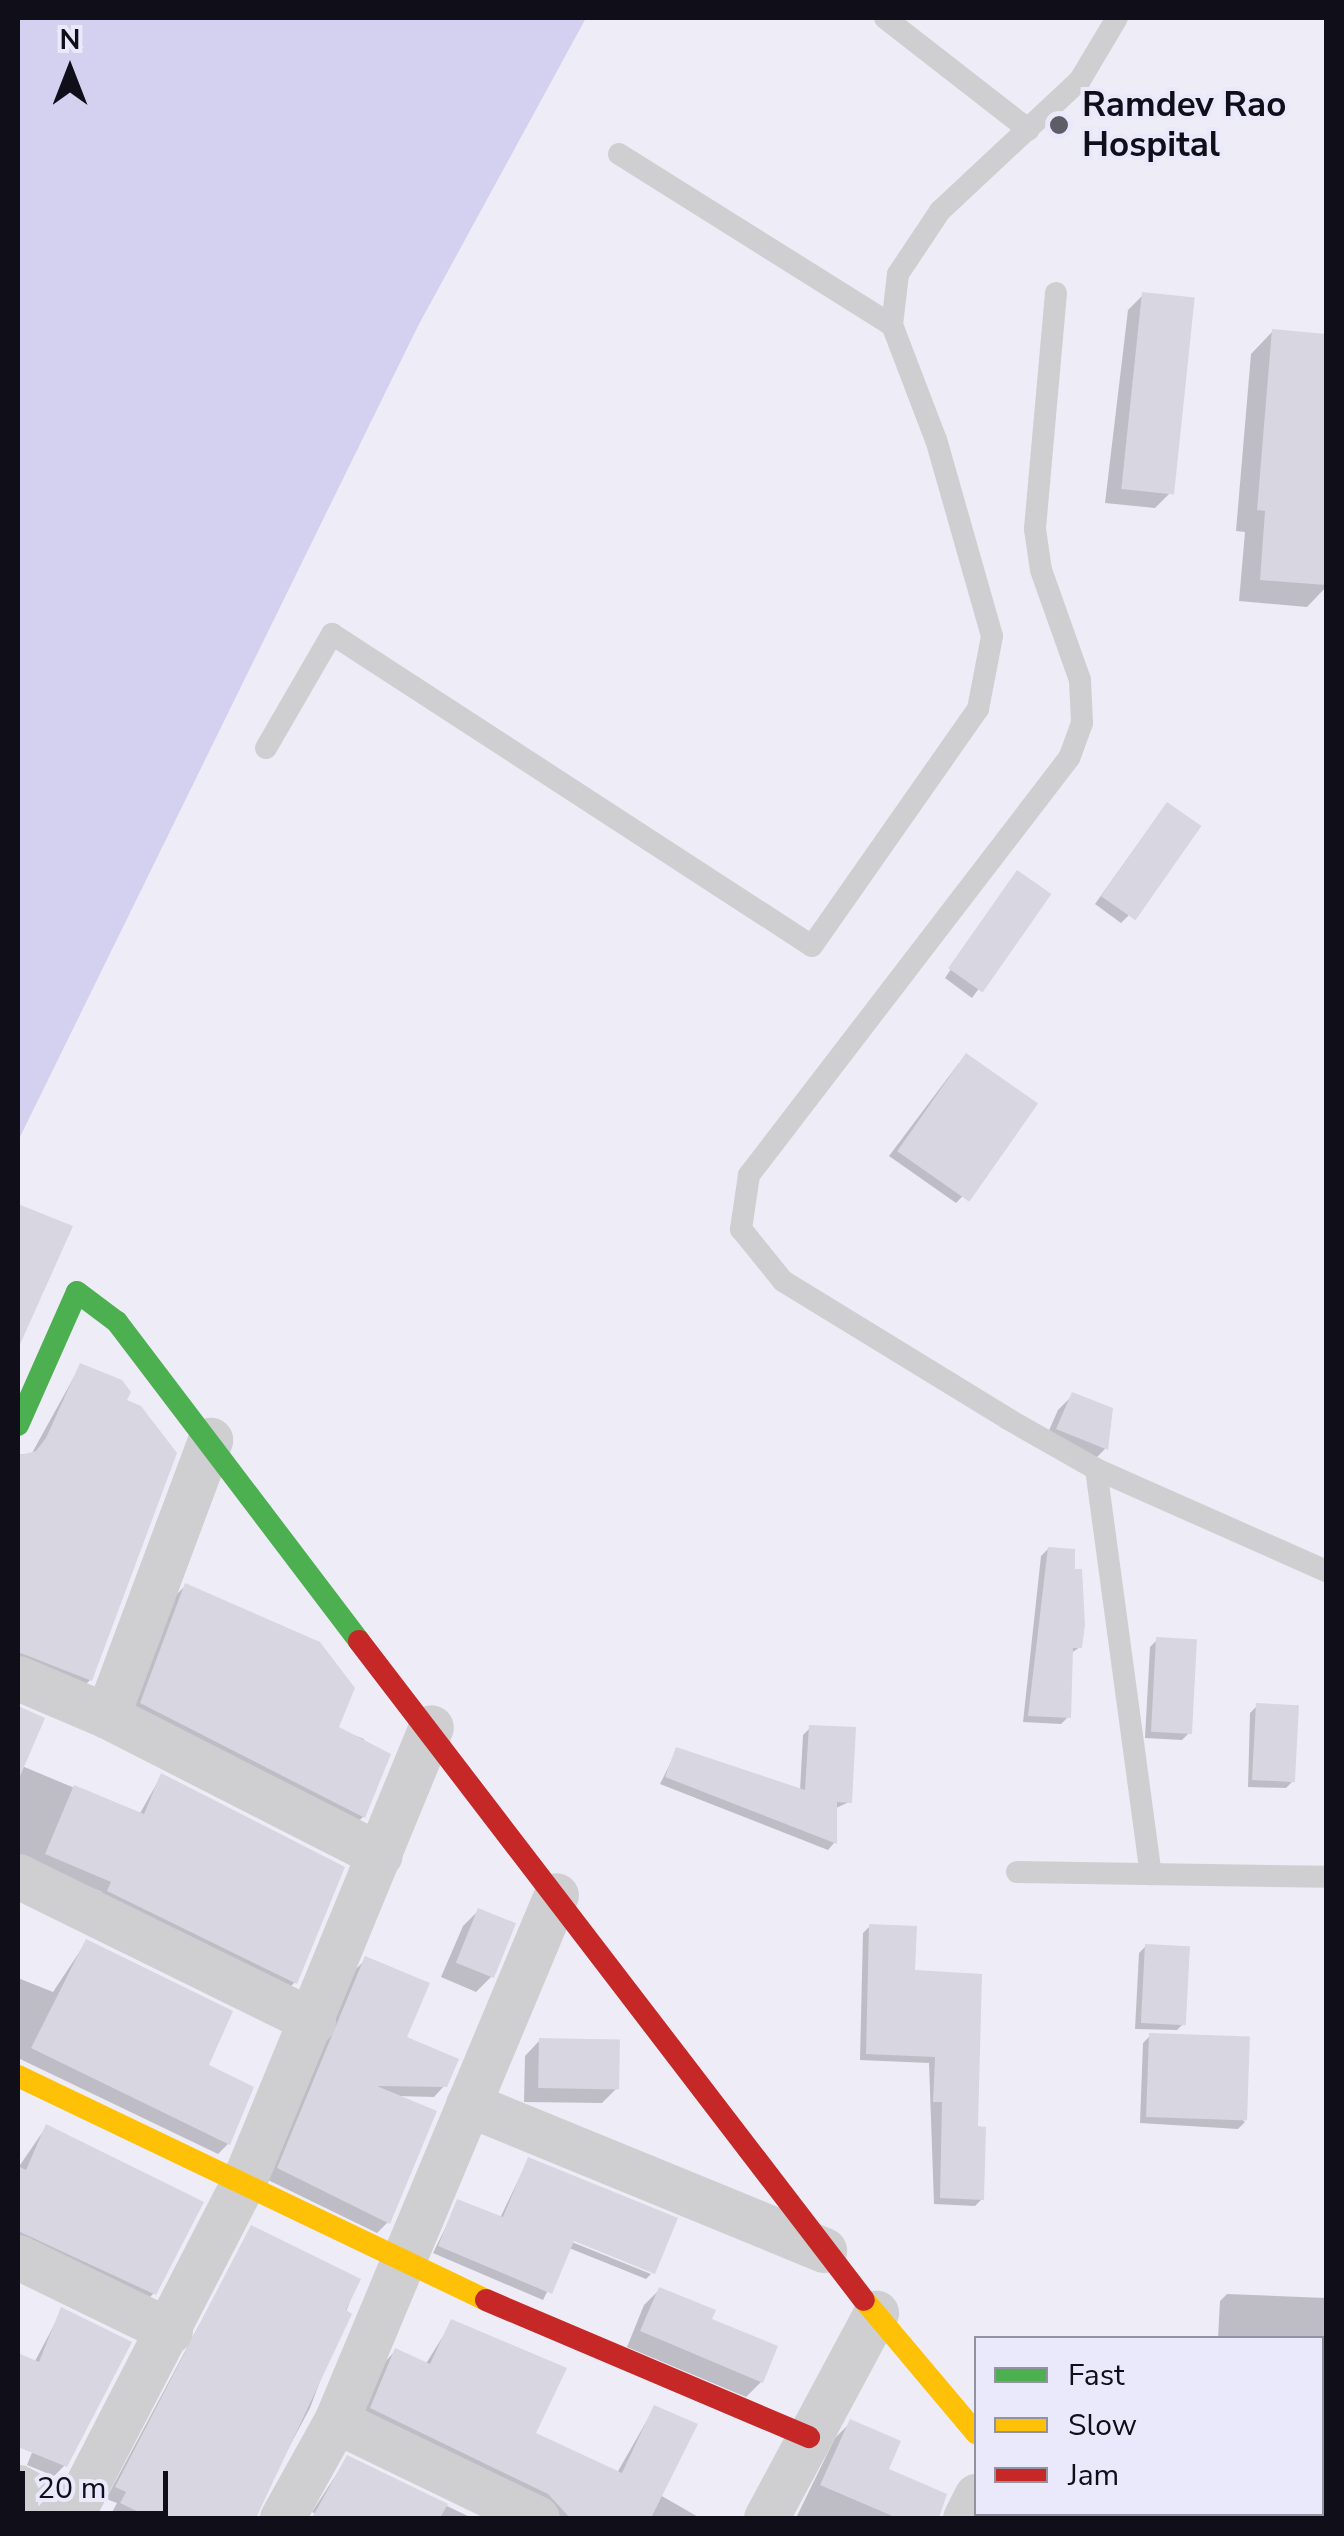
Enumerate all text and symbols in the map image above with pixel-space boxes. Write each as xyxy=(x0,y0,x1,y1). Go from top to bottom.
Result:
north arrow xyxy=(20,20,120,120)
text: N xyxy=(60,21,80,59)
place label: Ramdev Rao Hospital xyxy=(1082,84,1286,166)
marker: Ramdev Rao Hospital xyxy=(1046,112,1072,138)
legend xyxy=(974,2336,1324,2516)
text: Fast xyxy=(1068,2355,1125,2396)
text: Slow xyxy=(1068,2405,1137,2446)
scale bar xyxy=(25,2451,172,2513)
text: Jam xyxy=(1068,2455,1119,2496)
text: 20 m xyxy=(37,2468,106,2509)

